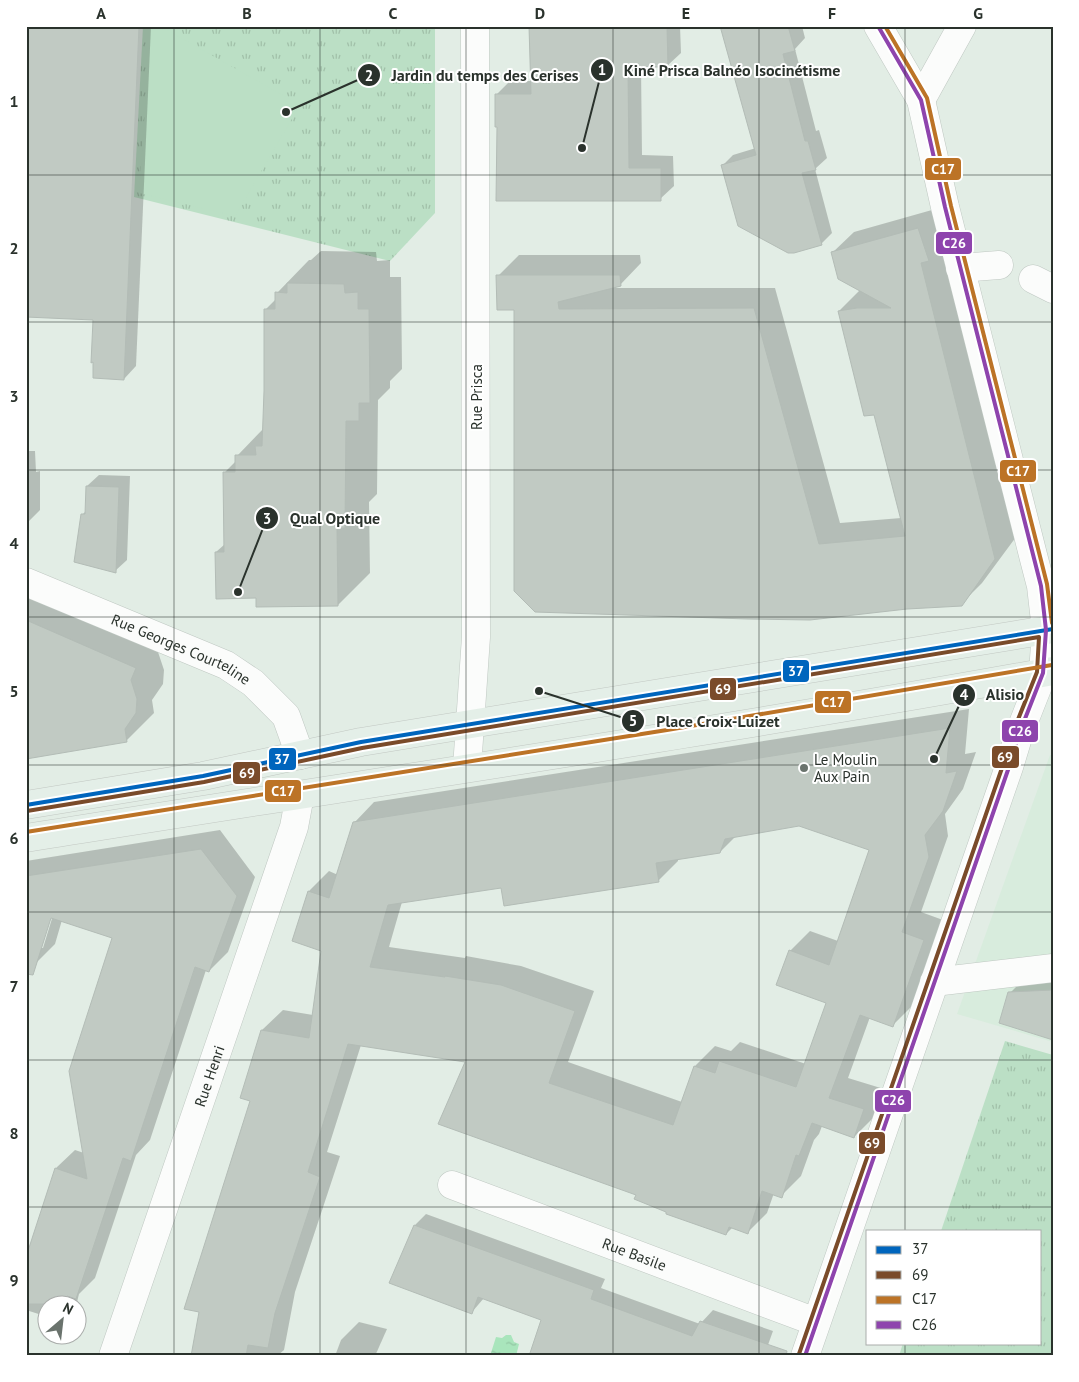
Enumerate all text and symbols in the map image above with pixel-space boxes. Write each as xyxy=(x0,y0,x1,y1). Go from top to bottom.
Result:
text: A xyxy=(96,3,106,23)
text: B xyxy=(242,3,252,23)
text: C xyxy=(389,3,398,23)
text: D xyxy=(535,3,545,23)
text: E xyxy=(682,3,690,23)
text: F xyxy=(828,3,836,23)
text: G xyxy=(973,3,983,23)
callout: Kiné Prisca Balnéo Isocinétisme xyxy=(589,55,851,86)
callout: Jardin du temps des Cerises xyxy=(356,60,589,91)
text: 1 xyxy=(598,60,606,79)
text: Kiné Prisca Balnéo Isocinétisme xyxy=(624,60,840,80)
text: Jardin du temps des Cerises xyxy=(390,65,579,85)
text: 2 xyxy=(365,66,373,85)
text: 1 xyxy=(9,91,19,111)
line badge: C17 xyxy=(924,157,962,181)
text: C17 xyxy=(931,160,955,178)
line badge: C26 xyxy=(935,231,973,255)
text: C26 xyxy=(942,234,966,252)
text: 2 xyxy=(9,238,19,258)
street label: Rue Prisca xyxy=(467,364,486,430)
text: 3 xyxy=(9,386,19,406)
line badge: C17 xyxy=(999,459,1037,483)
text: C17 xyxy=(1006,462,1030,480)
callout: Qual Optique xyxy=(255,503,390,534)
text: Qual Optique xyxy=(290,508,380,528)
text: 3 xyxy=(263,509,271,528)
text: 4 xyxy=(9,533,19,553)
street label: Rue Georges Courteline xyxy=(109,609,255,688)
line badge: 37 xyxy=(782,659,810,683)
text: 37 xyxy=(788,662,804,680)
line badge: 69 xyxy=(709,677,737,701)
callout: Alisio xyxy=(951,679,1034,710)
text: 69 xyxy=(715,680,731,698)
text: 5 xyxy=(9,681,19,701)
text: Alisio xyxy=(986,684,1025,704)
text: 4 xyxy=(960,685,969,704)
line badge: C17 xyxy=(814,690,852,714)
text: C17 xyxy=(821,693,845,711)
callout: Place Croix-Luizet xyxy=(621,705,789,736)
text: 5 xyxy=(629,711,637,730)
text: Place Croix-Luizet xyxy=(656,711,780,731)
line badge: C26 xyxy=(1001,719,1039,743)
text: C26 xyxy=(1008,722,1032,740)
line badge: 69 xyxy=(991,745,1020,769)
line badge: 37 xyxy=(268,747,297,771)
text: 69 xyxy=(997,748,1013,766)
text: 37 xyxy=(274,750,290,768)
place label: Le Moulin Aux Pain xyxy=(814,750,877,786)
line badge: 69 xyxy=(232,761,261,785)
marker: Le Moulin Aux Pain xyxy=(798,762,810,774)
text: 69 xyxy=(239,764,255,782)
line badge: C17 xyxy=(264,779,302,803)
text: C17 xyxy=(271,782,295,800)
text: 6 xyxy=(9,828,19,848)
text: 7 xyxy=(9,976,19,996)
street label: Rue Henri xyxy=(190,1043,228,1109)
line badge: C26 xyxy=(874,1089,912,1113)
text: C26 xyxy=(881,1091,905,1109)
text: 8 xyxy=(9,1123,19,1143)
line badge: 69 xyxy=(858,1131,886,1155)
text: 69 xyxy=(864,1134,880,1152)
legend xyxy=(866,1230,1042,1344)
street label: Rue Basile xyxy=(600,1233,669,1274)
text: 37 xyxy=(912,1239,928,1258)
text: 69 xyxy=(912,1265,928,1284)
text: 9 xyxy=(9,1270,19,1290)
text: C17 xyxy=(912,1289,937,1308)
north arrow xyxy=(38,1294,88,1344)
text: N xyxy=(60,1298,76,1319)
text: C26 xyxy=(912,1315,937,1334)

